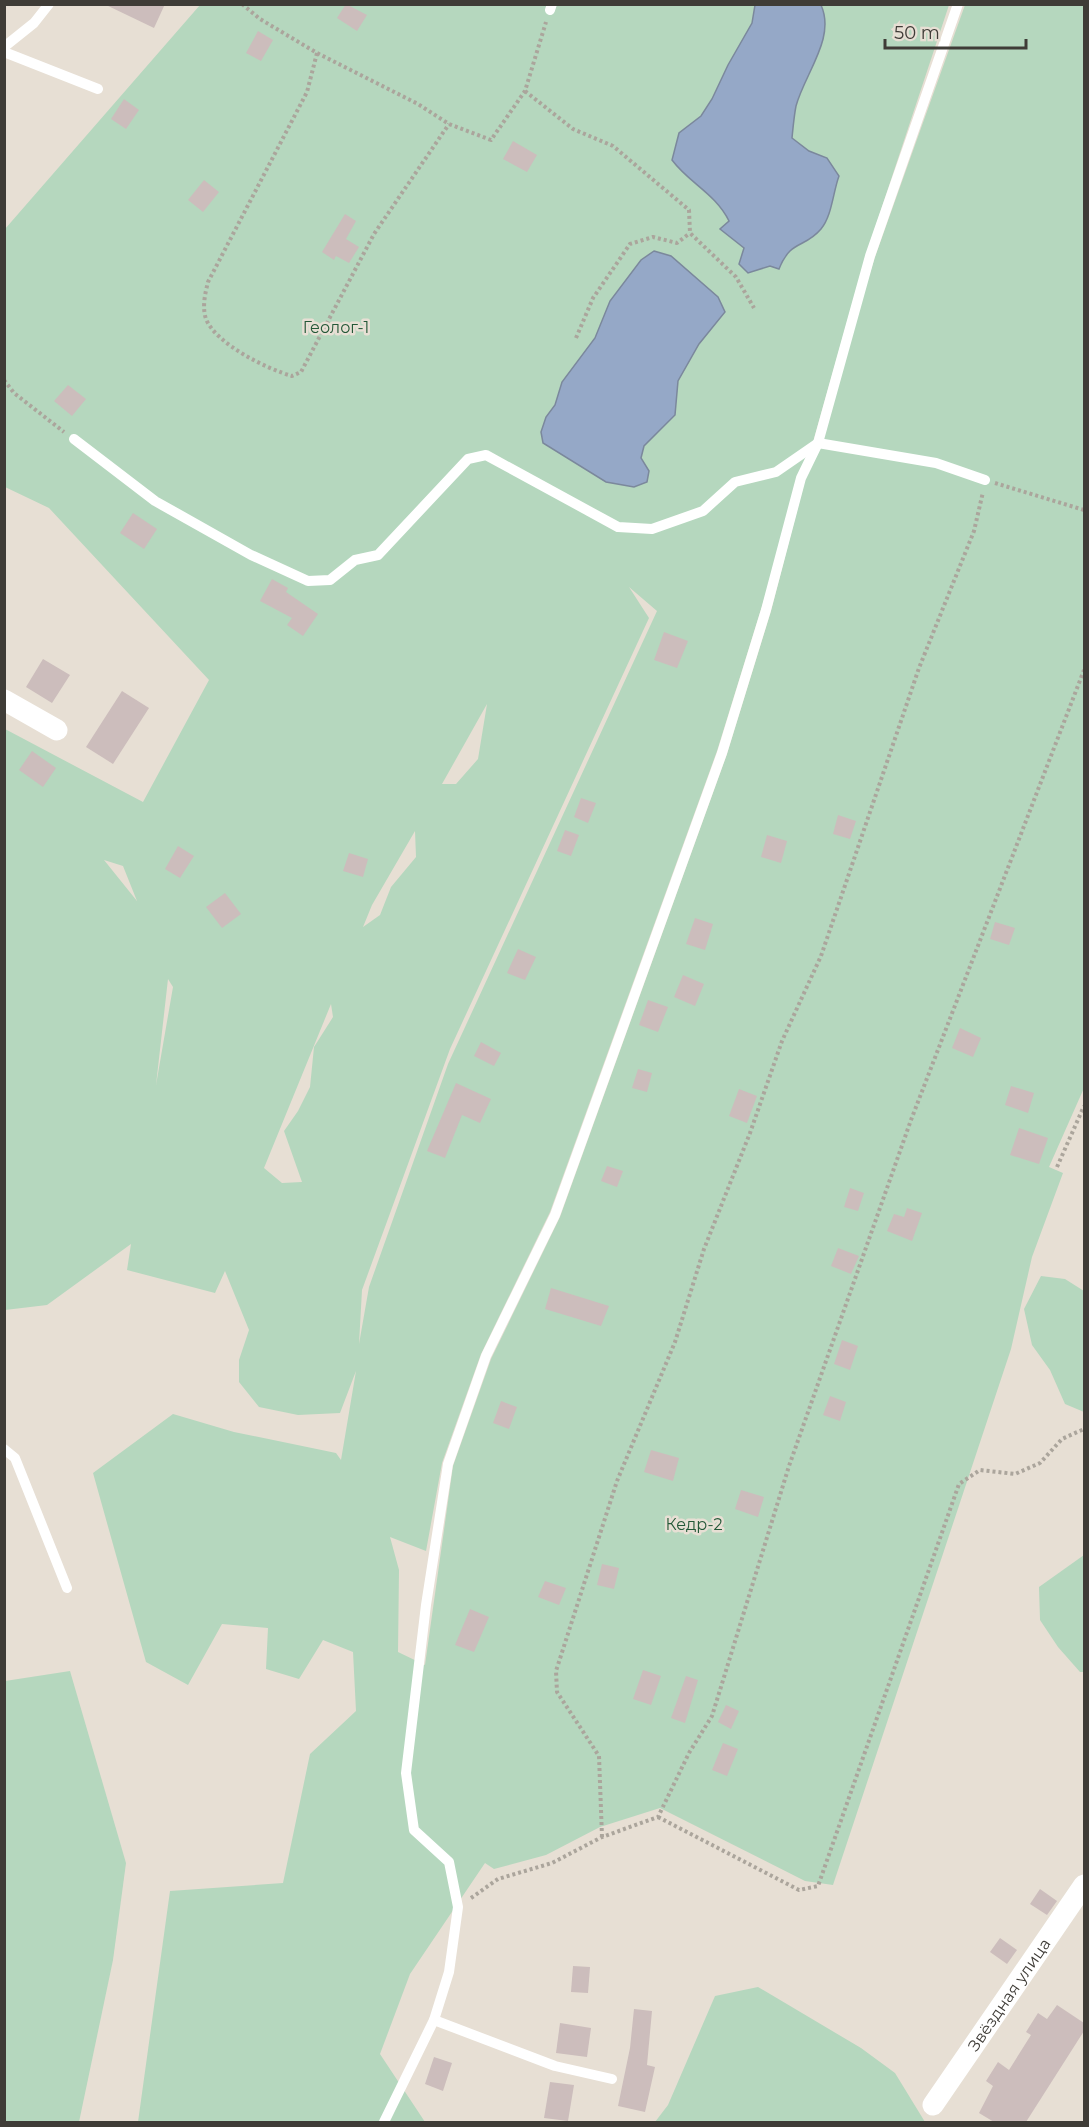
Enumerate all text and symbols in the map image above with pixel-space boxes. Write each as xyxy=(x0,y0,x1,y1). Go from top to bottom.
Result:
scale bar xyxy=(885,12,1026,50)
text: 50 m xyxy=(894,22,940,44)
park label: Геолог-1 xyxy=(303,318,369,337)
park label: Кедр-2 xyxy=(665,1515,723,1534)
street label: Звёздная улица xyxy=(963,1934,1054,2055)

